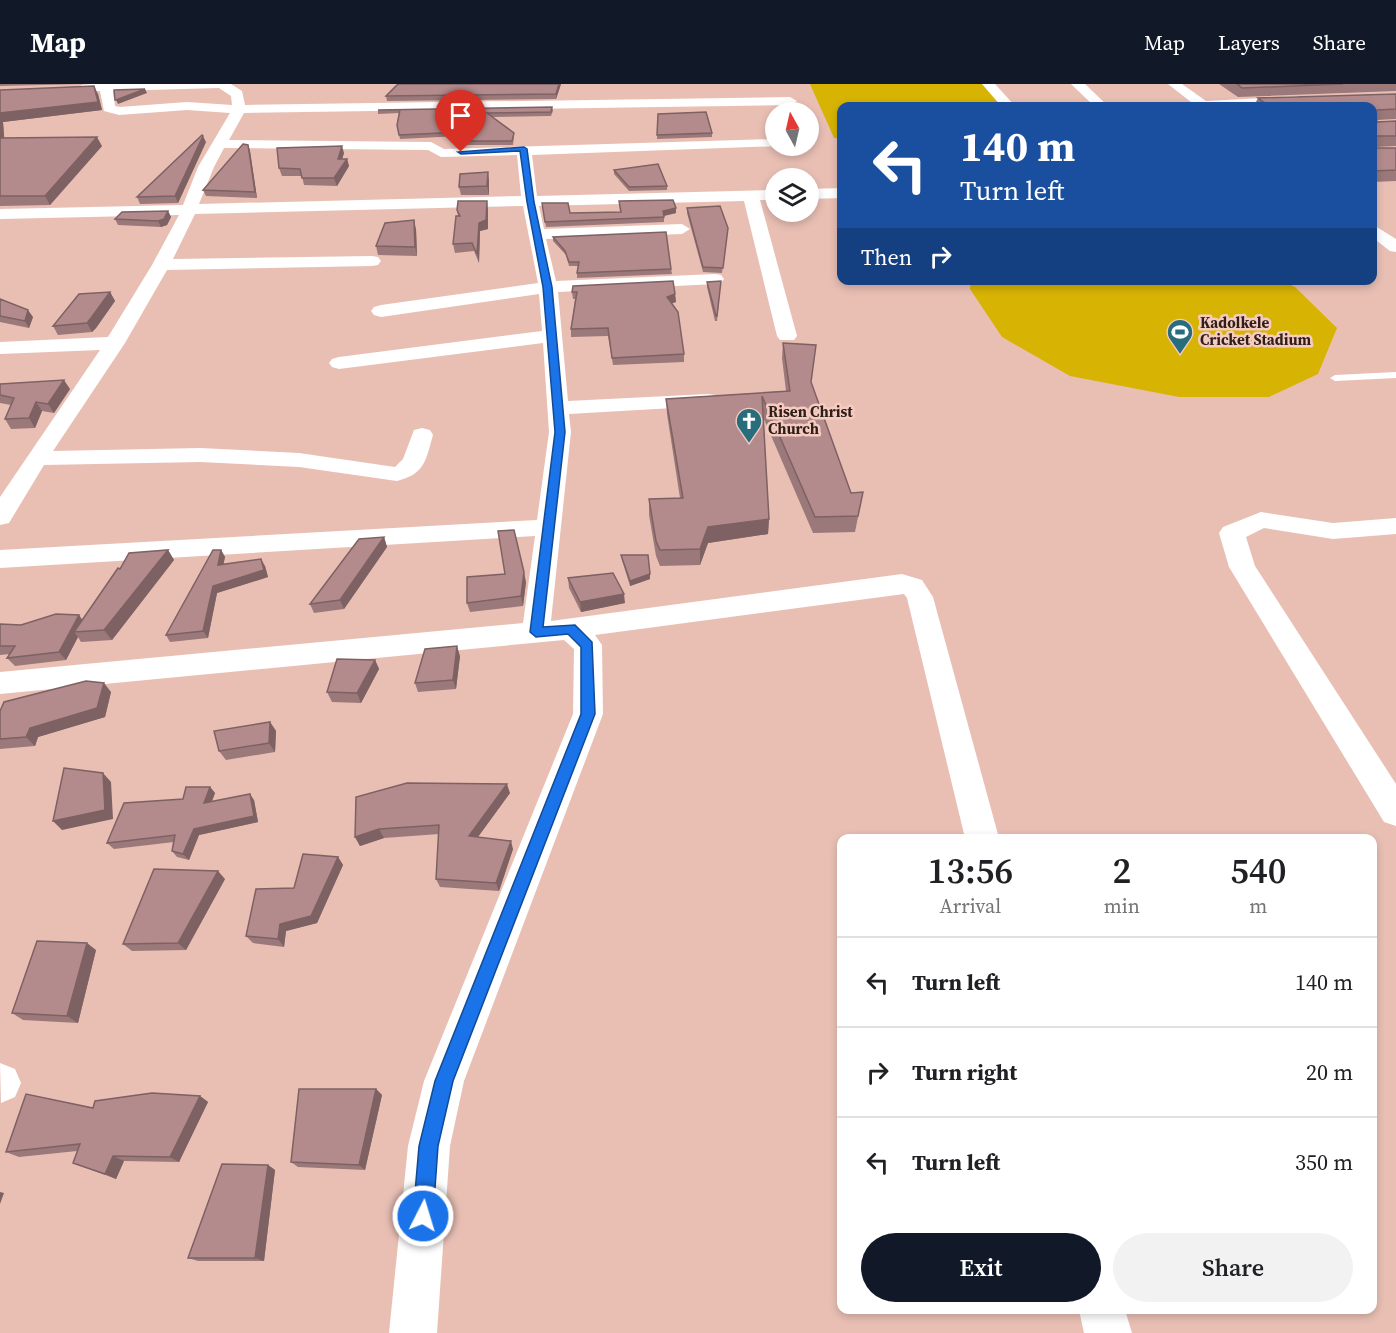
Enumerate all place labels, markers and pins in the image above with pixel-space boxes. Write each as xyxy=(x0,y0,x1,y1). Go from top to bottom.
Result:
pin xyxy=(435,90,486,152)
place label: Kadolkele Cricket Stadium xyxy=(1200,312,1311,350)
sports icon: Kadolkele Cricket Stadium xyxy=(1165,317,1195,355)
place label: Risen Christ Church xyxy=(768,401,853,439)
church icon: Risen Christ Church xyxy=(734,406,764,444)

